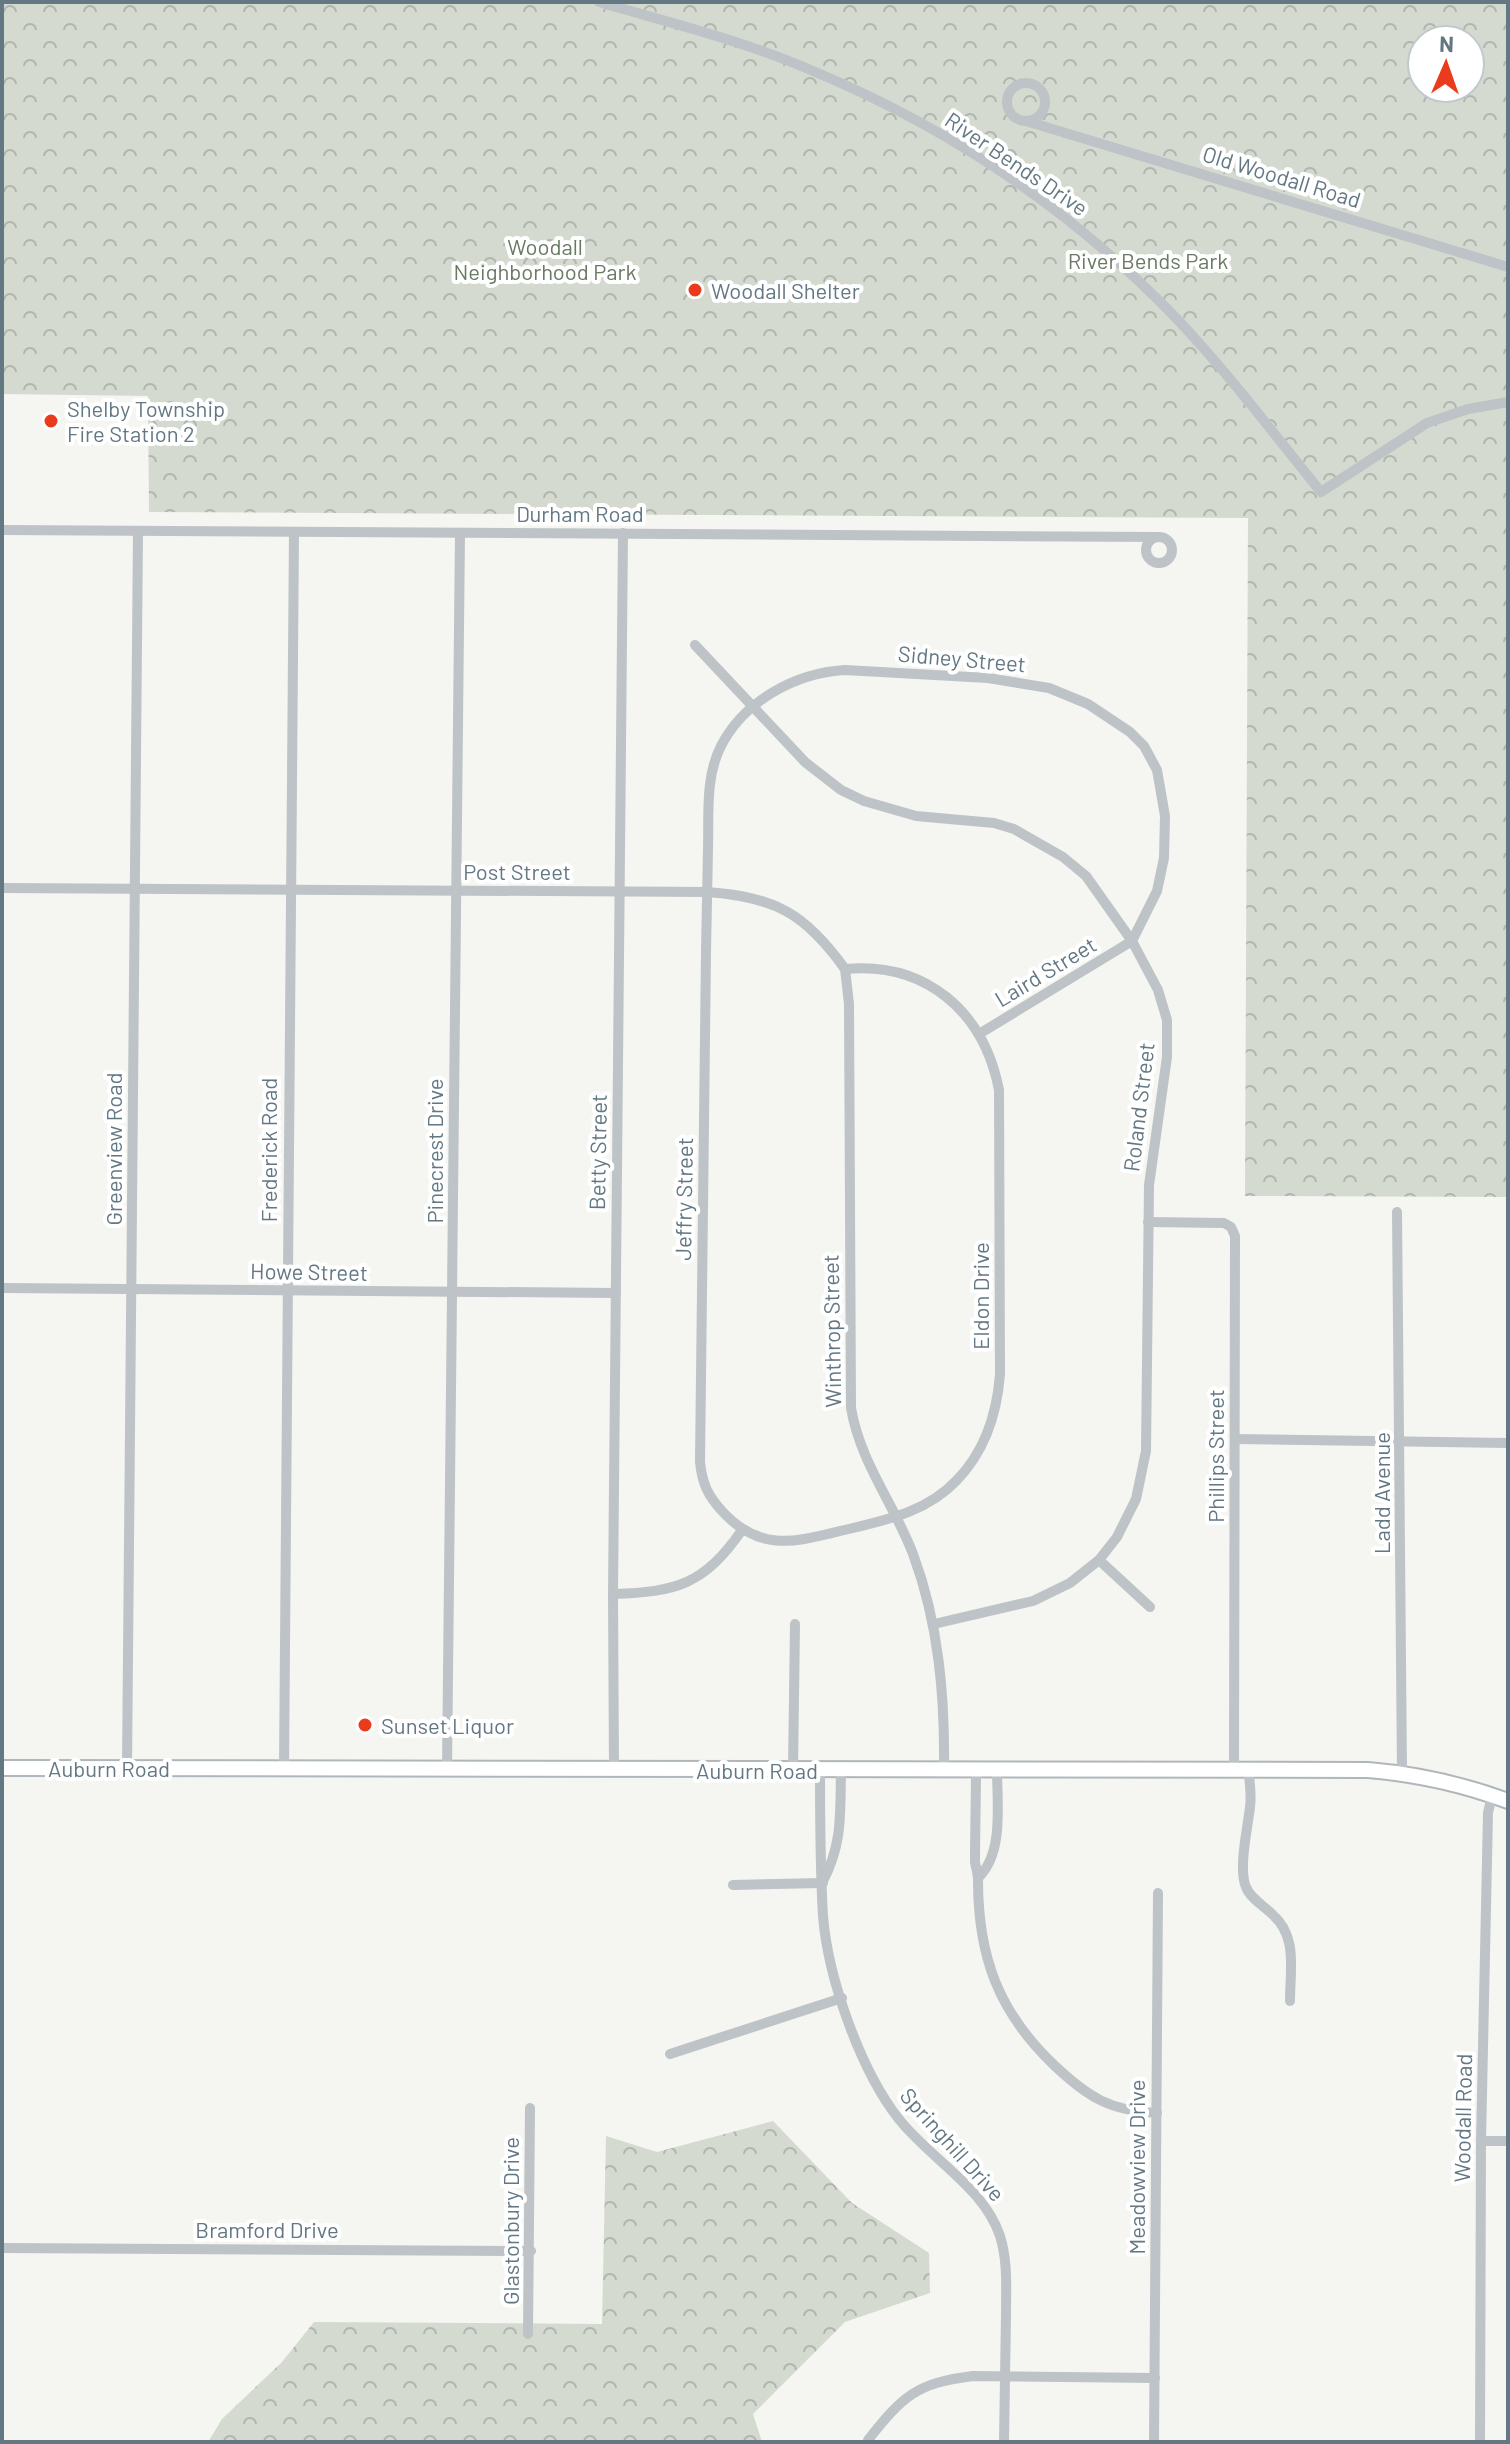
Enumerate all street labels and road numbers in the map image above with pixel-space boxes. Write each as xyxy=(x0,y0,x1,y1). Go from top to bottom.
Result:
street label: River Bends Drive xyxy=(941,106,1093,220)
street label: Old Woodall Road xyxy=(1200,140,1364,212)
street label: Durham Road xyxy=(516,500,644,526)
street label: Sidney Street xyxy=(897,639,1027,677)
street label: Post Street xyxy=(463,858,571,884)
street label: Laird Street xyxy=(990,931,1100,1011)
street label: Roland Street xyxy=(1117,1041,1159,1173)
street label: Greenview Road xyxy=(100,1073,126,1225)
street label: Frederick Road xyxy=(255,1078,281,1222)
street label: Pinecrest Drive xyxy=(421,1079,447,1223)
street label: Betty Street xyxy=(583,1094,611,1210)
street label: Jeffry Street xyxy=(669,1137,697,1261)
street label: Eldon Drive xyxy=(967,1242,993,1350)
street label: Winthrop Street xyxy=(817,1254,845,1408)
street label: Howe Street xyxy=(250,1257,368,1285)
street label: Phillips Street xyxy=(1202,1389,1228,1523)
street label: Ladd Avenue xyxy=(1368,1432,1394,1554)
street label: Auburn Road xyxy=(48,1755,170,1781)
street label: Auburn Road xyxy=(696,1757,818,1783)
street label: Woodall Road xyxy=(1448,2053,1476,2183)
street label: Meadowview Drive xyxy=(1123,2080,1149,2254)
street label: Springhill Drive xyxy=(895,2082,1011,2206)
street label: Glastonbury Drive xyxy=(497,2137,523,2305)
street label: Bramford Drive xyxy=(195,2216,339,2242)

